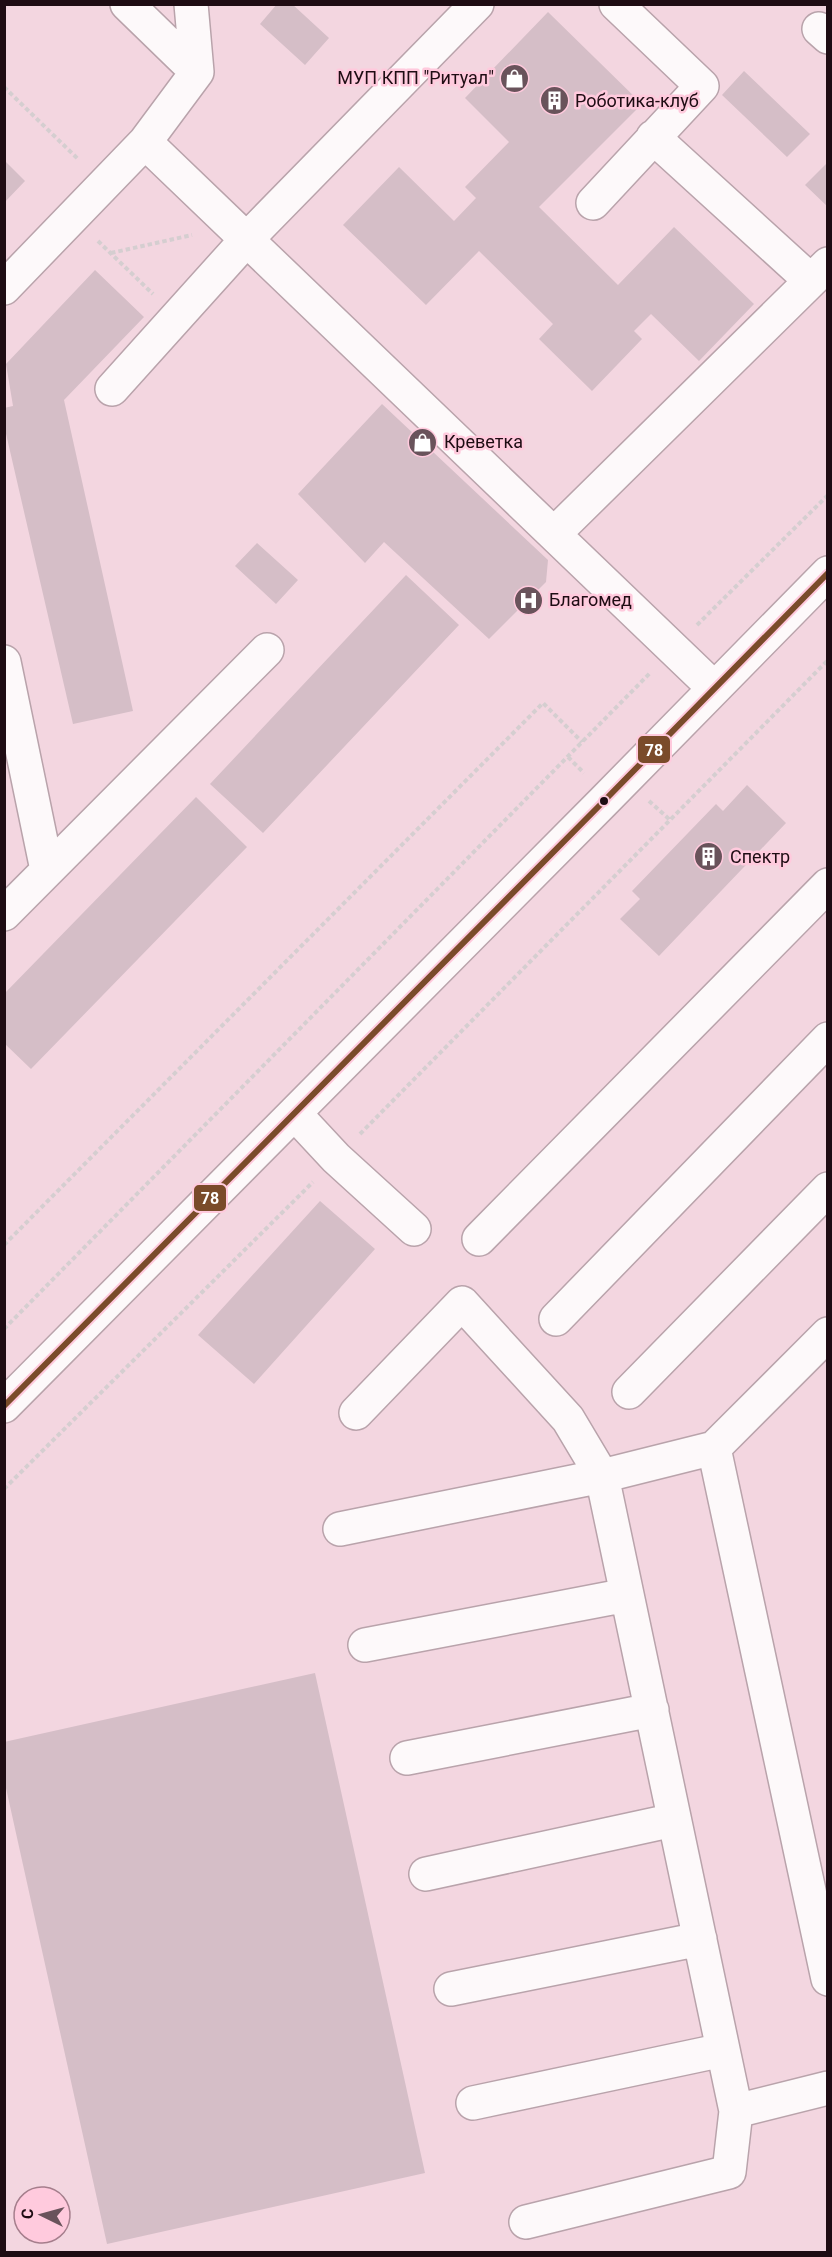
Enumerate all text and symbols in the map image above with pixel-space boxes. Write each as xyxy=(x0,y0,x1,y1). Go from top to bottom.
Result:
shop icon: МУП КПП "Ритуал" xyxy=(499,62,531,94)
place label: МУП КПП "Ритуал" xyxy=(337,67,494,88)
building icon: Роботика-клуб xyxy=(538,85,570,117)
place label: Роботика-клуб xyxy=(575,90,699,111)
shop icon: Креветка xyxy=(407,426,439,458)
place label: Креветка xyxy=(444,431,523,452)
hospital icon: Благомед xyxy=(512,584,544,616)
place label: Благомед xyxy=(549,589,632,610)
line badge: 78 xyxy=(637,735,671,764)
text: 78 xyxy=(645,741,663,760)
unlabelled marker xyxy=(598,795,610,807)
building icon: Спектр xyxy=(693,841,725,873)
place label: Спектр xyxy=(730,846,790,867)
line badge: 78 xyxy=(193,1184,227,1212)
text: 78 xyxy=(201,1189,219,1208)
north arrow xyxy=(12,2185,72,2245)
text: С xyxy=(18,2208,37,2220)

